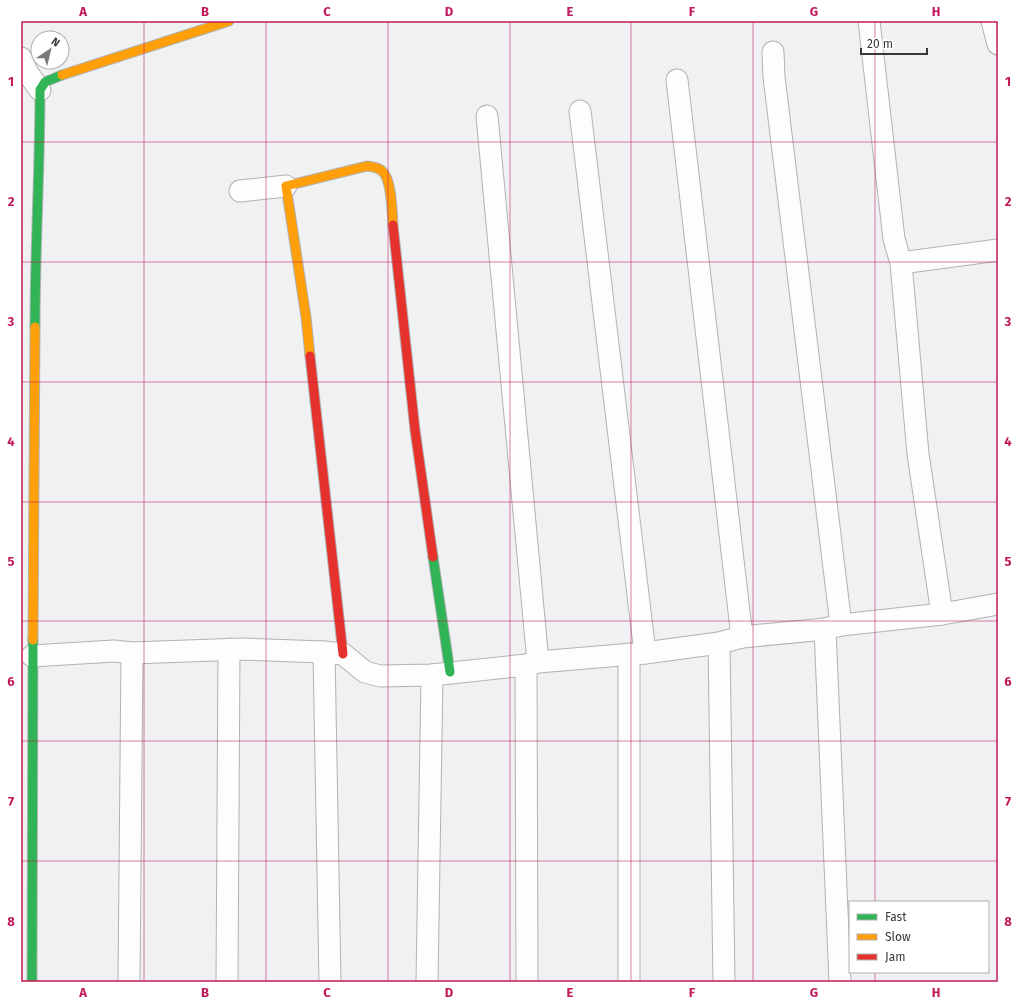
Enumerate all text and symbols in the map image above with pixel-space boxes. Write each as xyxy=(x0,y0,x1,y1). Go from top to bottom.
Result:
text: A xyxy=(78,4,87,19)
text: B xyxy=(201,4,209,19)
text: C xyxy=(323,4,331,19)
text: D xyxy=(445,4,454,19)
text: E xyxy=(567,4,574,19)
text: F xyxy=(689,4,696,19)
text: G xyxy=(810,4,818,19)
text: H xyxy=(932,4,940,19)
north arrow xyxy=(30,30,70,70)
scale bar xyxy=(861,30,927,56)
text: N xyxy=(49,35,62,50)
text: 20 m xyxy=(867,37,893,51)
text: 1 xyxy=(8,74,14,89)
text: 1 xyxy=(1005,74,1011,89)
text: 2 xyxy=(8,194,15,209)
text: 2 xyxy=(1005,194,1012,209)
text: 3 xyxy=(7,314,15,329)
text: 3 xyxy=(1004,314,1012,329)
text: 4 xyxy=(7,434,15,449)
text: 4 xyxy=(1004,434,1012,449)
text: 5 xyxy=(8,554,15,569)
text: 5 xyxy=(1005,554,1012,569)
text: 6 xyxy=(7,674,15,689)
text: 6 xyxy=(1004,674,1012,689)
text: 7 xyxy=(8,794,14,809)
text: 7 xyxy=(1005,794,1011,809)
legend xyxy=(849,901,989,973)
text: Fast xyxy=(885,910,907,924)
text: 8 xyxy=(7,914,15,929)
text: 8 xyxy=(1004,914,1012,929)
text: Slow xyxy=(885,930,911,944)
text: Jam xyxy=(885,950,905,964)
text: A xyxy=(78,985,87,1000)
text: B xyxy=(201,985,209,1000)
text: C xyxy=(323,985,331,1000)
text: D xyxy=(445,985,454,1000)
text: E xyxy=(567,985,574,1000)
text: F xyxy=(689,985,696,1000)
text: G xyxy=(810,985,818,1000)
text: H xyxy=(932,985,940,1000)

